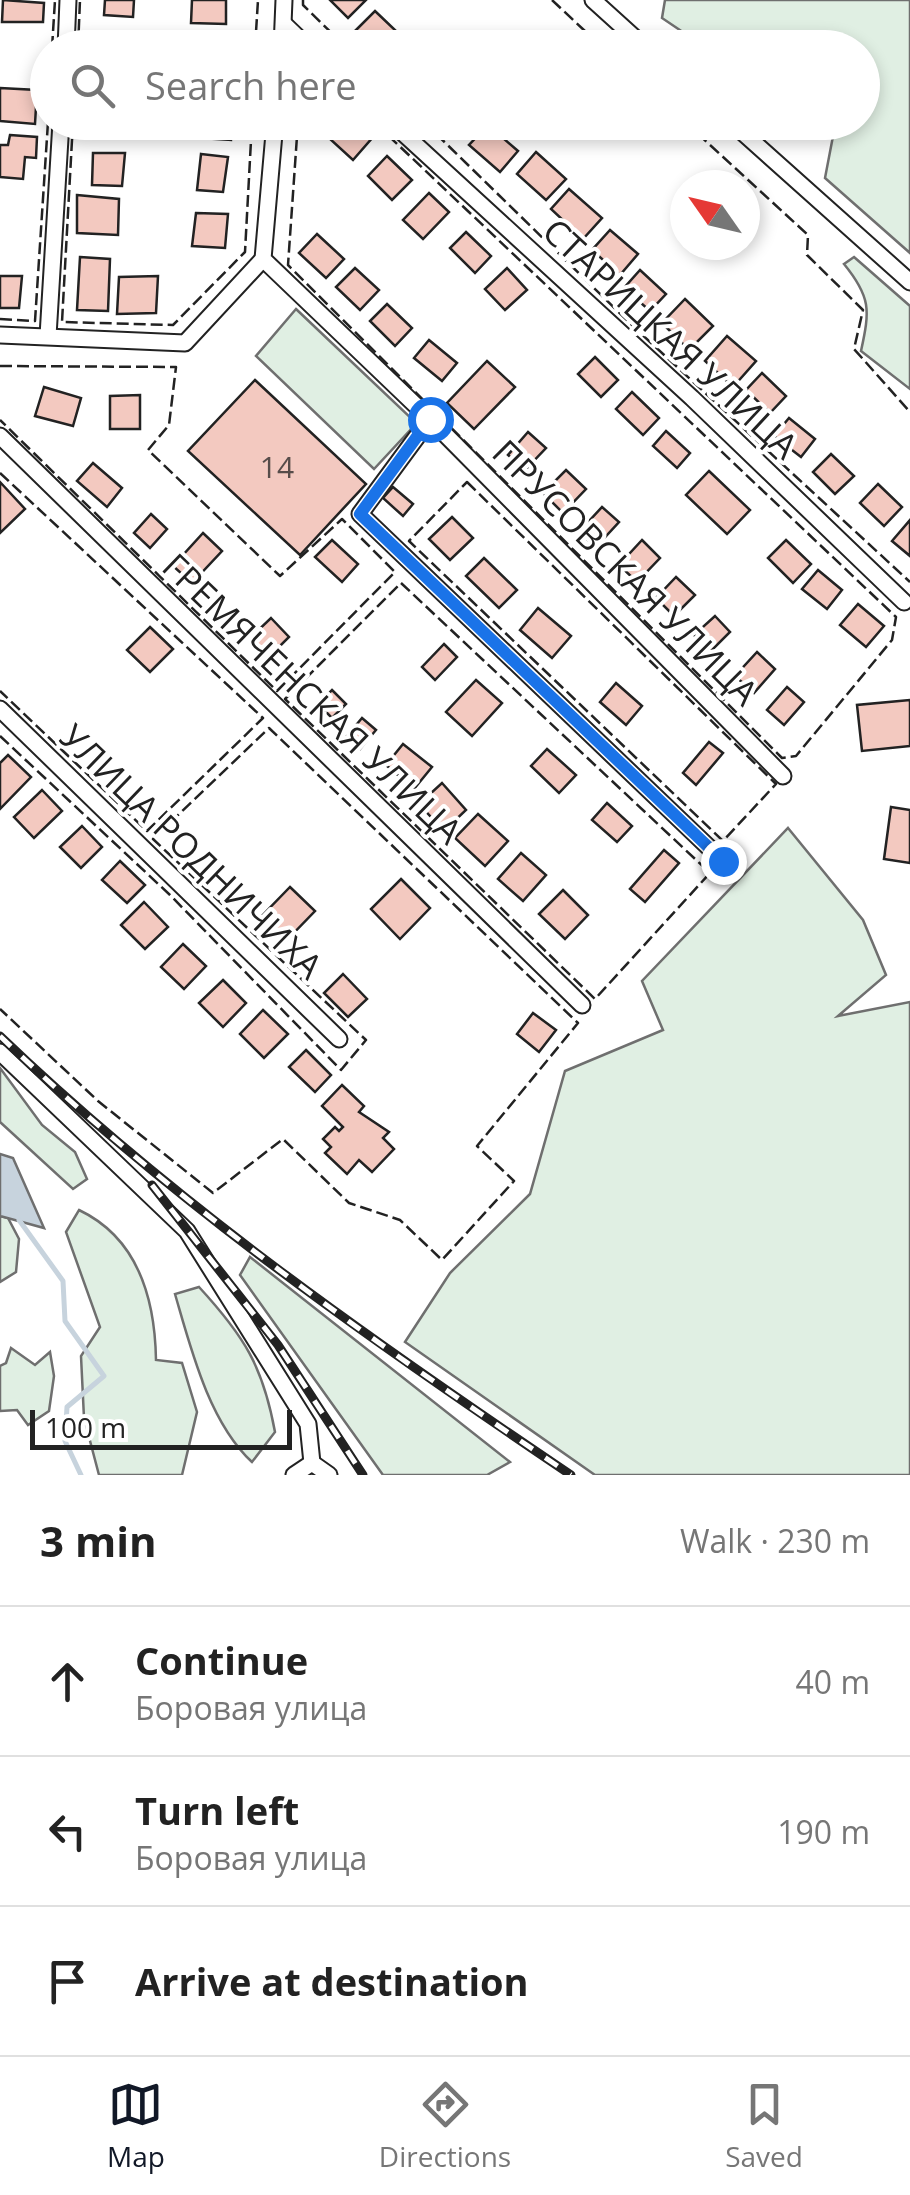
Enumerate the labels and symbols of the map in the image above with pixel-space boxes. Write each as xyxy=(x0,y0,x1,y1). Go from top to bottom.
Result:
north arrow xyxy=(670,170,760,260)
street label: СТАРИЦКАЯ УЛИЦА xyxy=(533,207,809,469)
route start xyxy=(408,397,454,443)
street label: ПРУСОВСКАЯ УЛИЦА xyxy=(483,429,770,716)
house number: 14 xyxy=(260,446,294,487)
street label: ГРЕМЯЧЕНСКАЯ УЛИЦА xyxy=(153,542,474,854)
street label: УЛИЦА РОДНИЧИХА xyxy=(51,713,334,989)
route end xyxy=(701,839,747,885)
scale bar xyxy=(30,1405,292,1450)

